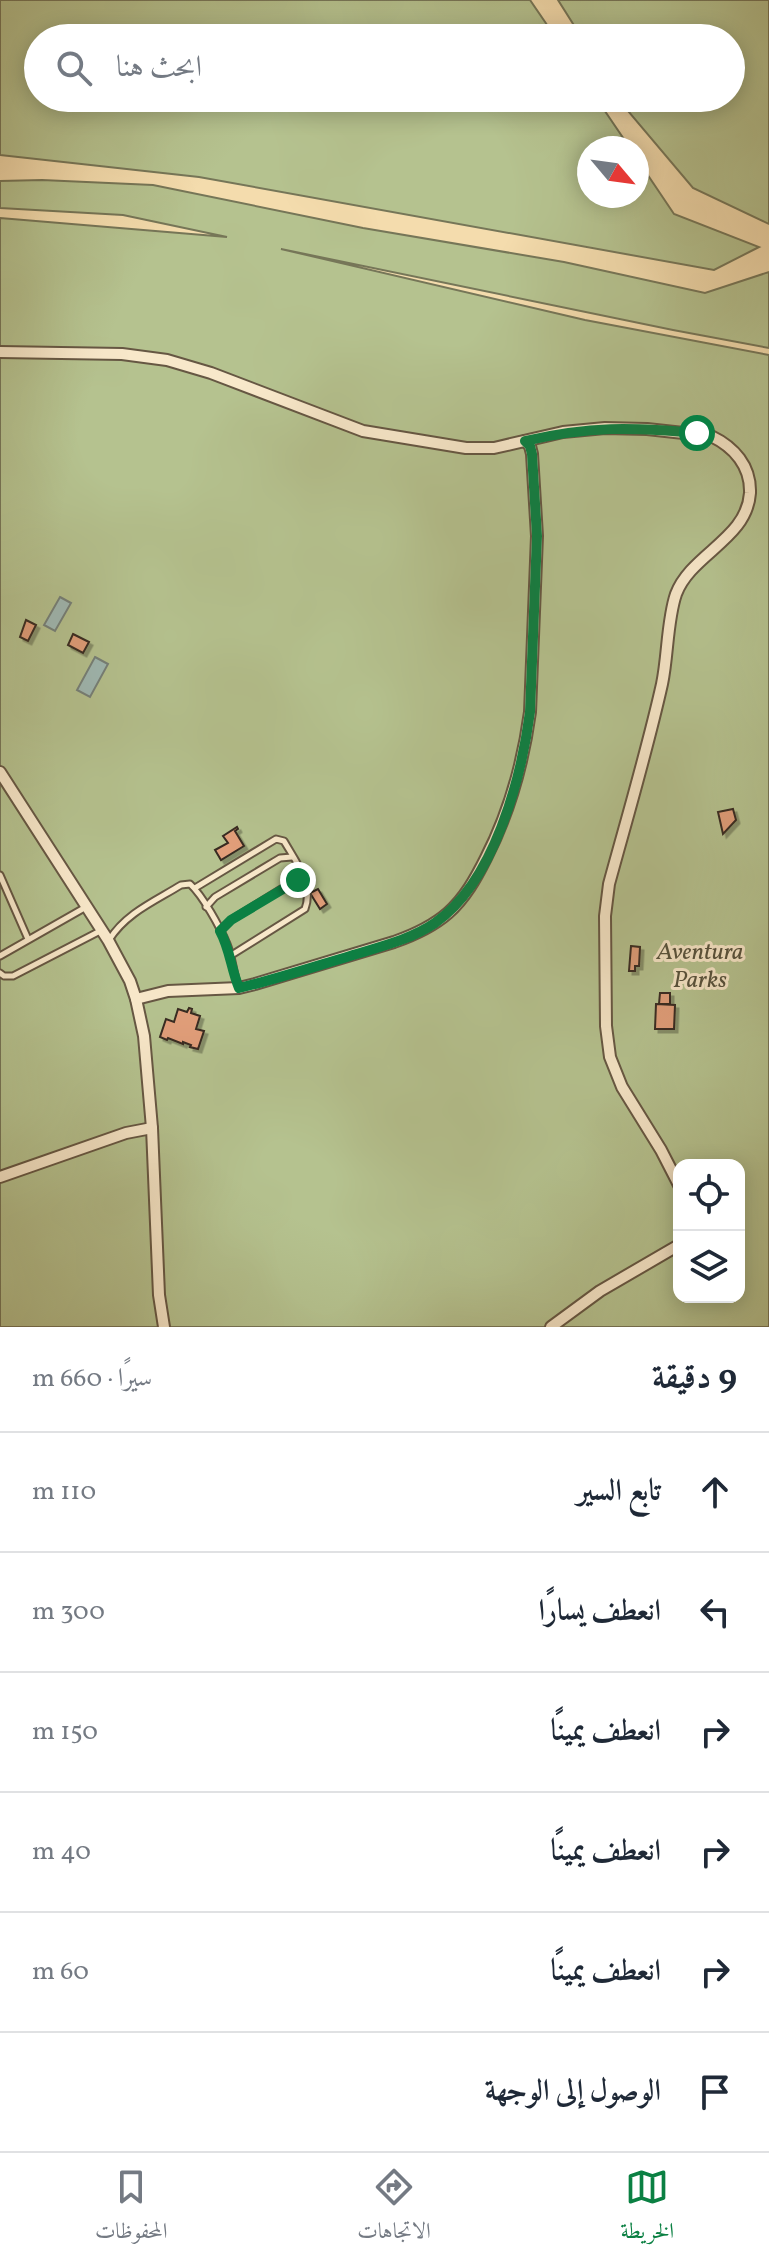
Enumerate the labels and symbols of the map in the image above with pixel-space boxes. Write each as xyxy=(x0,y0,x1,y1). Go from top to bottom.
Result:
north arrow xyxy=(577,136,649,208)
route start xyxy=(679,415,715,451)
route end xyxy=(280,862,316,898)
park label: Aventura Parks xyxy=(656,936,743,998)

